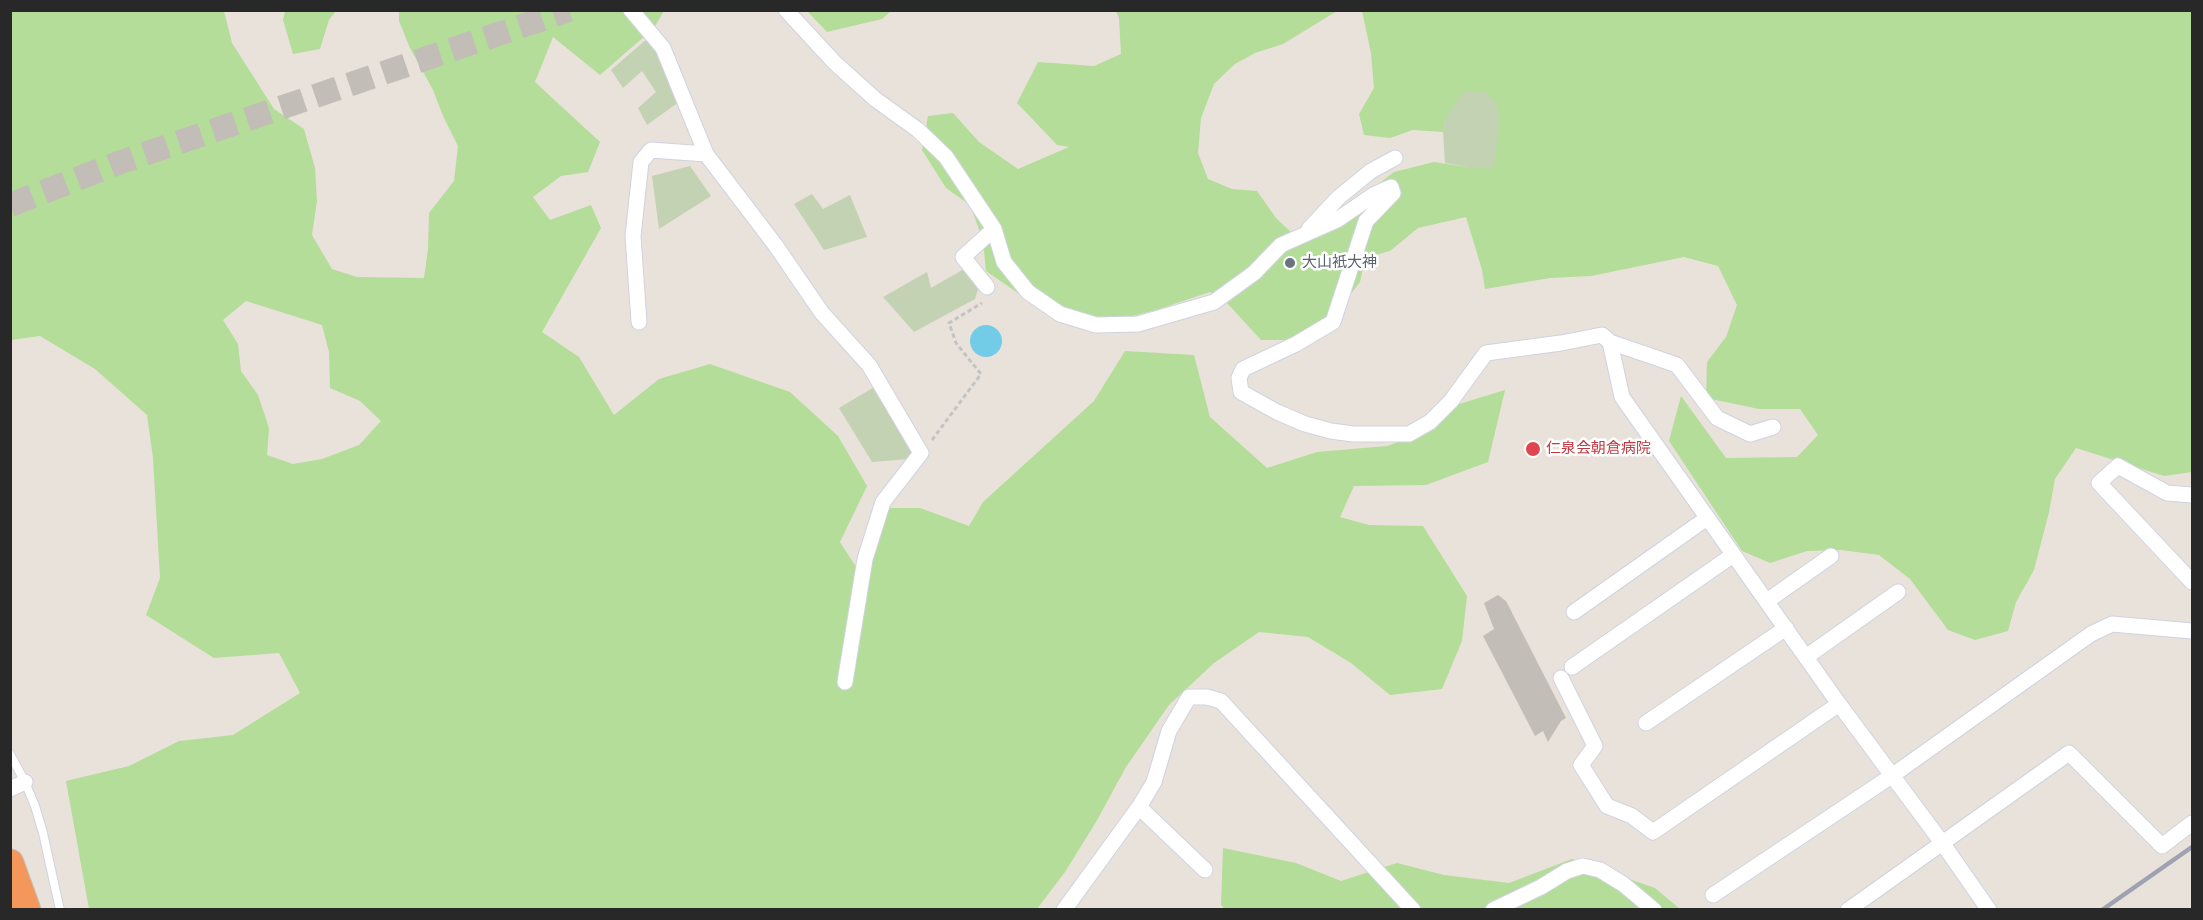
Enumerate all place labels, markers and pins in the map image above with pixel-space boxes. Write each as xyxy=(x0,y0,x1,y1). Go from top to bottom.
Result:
place label: 大山衹大神 xyxy=(1302,254,1377,272)
marker: 大山衹大神 xyxy=(1283,256,1297,270)
marker: 仁泉会朝倉病院 xyxy=(1524,440,1542,458)
place label: 仁泉会朝倉病院 xyxy=(1546,440,1651,458)

